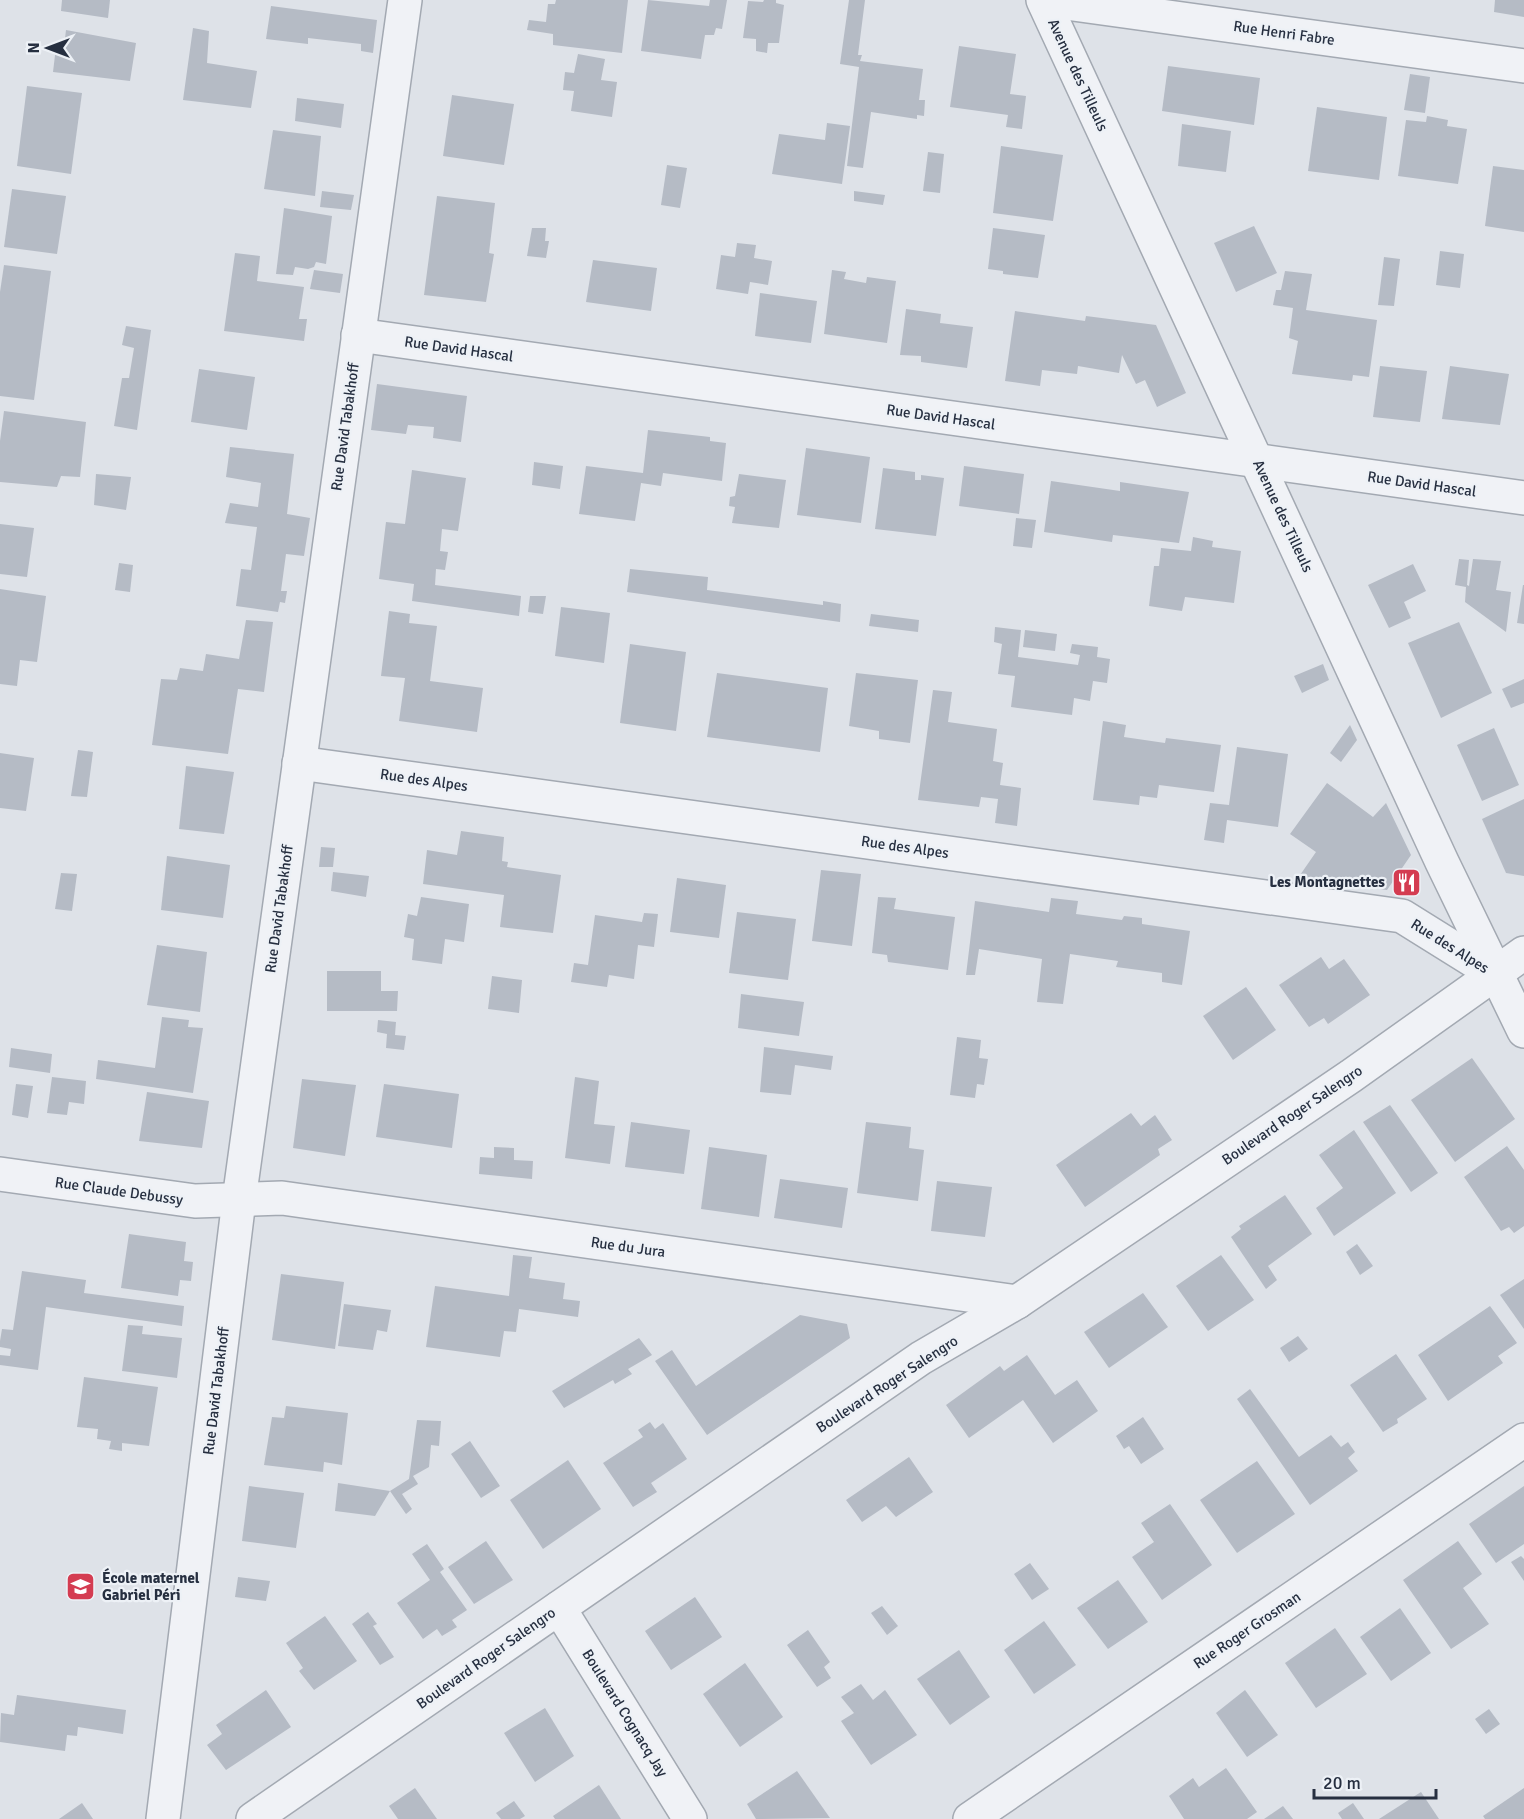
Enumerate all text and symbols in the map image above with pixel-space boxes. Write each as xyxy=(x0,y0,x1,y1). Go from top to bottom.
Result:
street label: Avenue des Tilleuls xyxy=(1044,16,1112,135)
street label: Rue Henri Fabre xyxy=(1232,17,1336,49)
north arrow xyxy=(18,18,78,78)
text: N xyxy=(24,42,44,54)
street label: Rue David Hascal xyxy=(403,332,515,366)
street label: Rue David Tabakhoff xyxy=(327,361,363,492)
street label: Rue David Hascal xyxy=(885,400,997,434)
street label: Avenue des Tilleuls xyxy=(1249,457,1317,576)
street label: Rue David Hascal xyxy=(1366,467,1478,501)
street label: Rue des Alpes xyxy=(379,765,469,795)
street label: Rue des Alpes xyxy=(860,832,950,862)
street label: Rue David Tabakhoff xyxy=(261,843,297,974)
restaurant icon: Les Montagnettes xyxy=(1390,866,1422,898)
place label: Les Montagnettes xyxy=(1269,873,1385,891)
street label: Rue des Alpes xyxy=(1408,915,1493,977)
street label: Boulevard Roger Salengro xyxy=(1218,1061,1366,1169)
street label: Rue Claude Debussy xyxy=(54,1173,184,1209)
street label: Rue du Jura xyxy=(590,1233,666,1261)
street label: Rue David Tabakhoff xyxy=(199,1325,233,1456)
street label: Boulevard Roger Salengro xyxy=(813,1331,961,1437)
place label: École maternel Gabriel Péri xyxy=(102,1568,200,1604)
school or university icon: École maternel Gabriel Péri xyxy=(65,1571,97,1603)
street label: Rue Roger Grosman xyxy=(1190,1587,1304,1673)
street label: Boulevard Roger Salengro xyxy=(413,1603,559,1713)
street label: Boulevard Cognacq Jay xyxy=(578,1646,672,1780)
scale bar xyxy=(1314,1762,1436,1800)
text: 20 m xyxy=(1323,1772,1361,1794)

